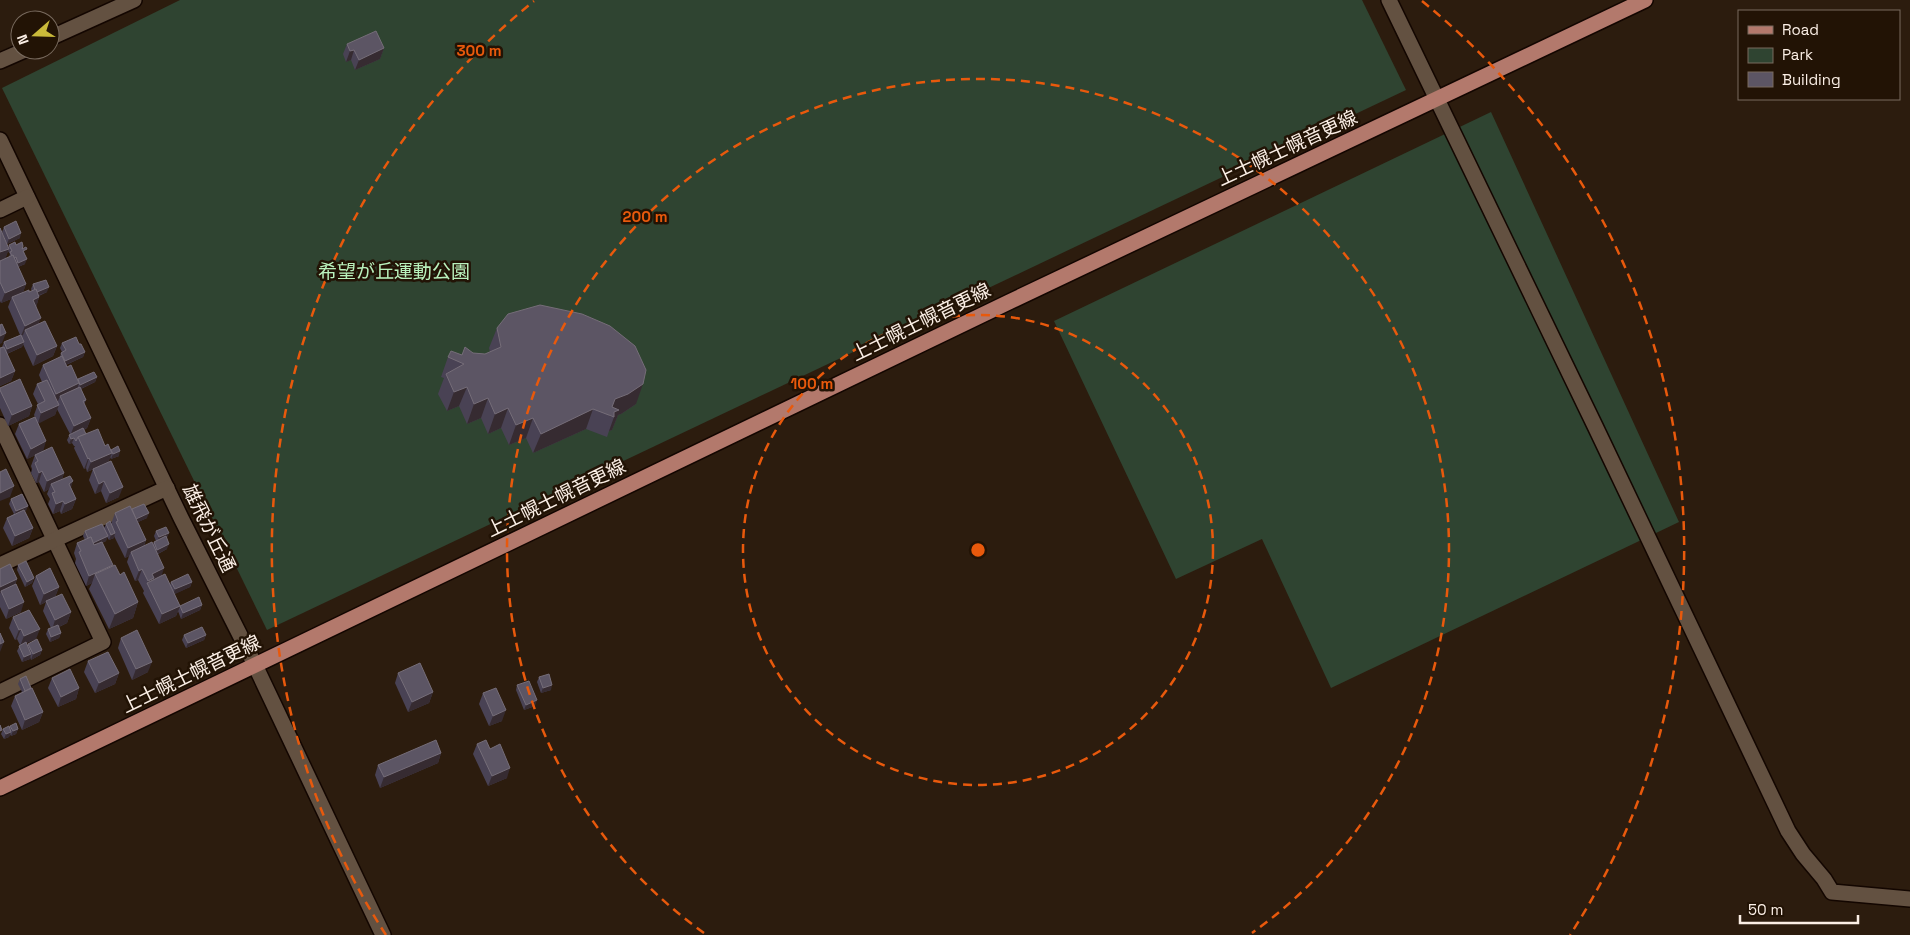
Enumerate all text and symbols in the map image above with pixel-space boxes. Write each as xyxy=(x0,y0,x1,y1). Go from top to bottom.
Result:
north arrow xyxy=(10,10,60,60)
legend xyxy=(1738,10,1900,100)
text: Road xyxy=(1782,20,1819,39)
text: N xyxy=(13,32,33,47)
text: 300 m xyxy=(456,41,502,60)
text: Park xyxy=(1782,45,1813,64)
text: Building xyxy=(1782,70,1841,89)
street label: 上士幌士幌音更線 xyxy=(1213,105,1361,191)
text: 200 m xyxy=(623,207,667,226)
park label: 希望が丘運動公園 xyxy=(318,259,470,284)
street label: 上士幌士幌音更線 xyxy=(847,277,995,367)
text: 100 m xyxy=(791,374,833,393)
street label: 上士幌士幌音更線 xyxy=(482,453,630,543)
street label: 雄飛が丘通 xyxy=(177,480,241,576)
centre of rings xyxy=(969,541,987,559)
street label: 上士幌士幌音更線 xyxy=(117,629,265,719)
scale bar xyxy=(1740,892,1858,924)
text: 50 m xyxy=(1748,900,1783,919)

